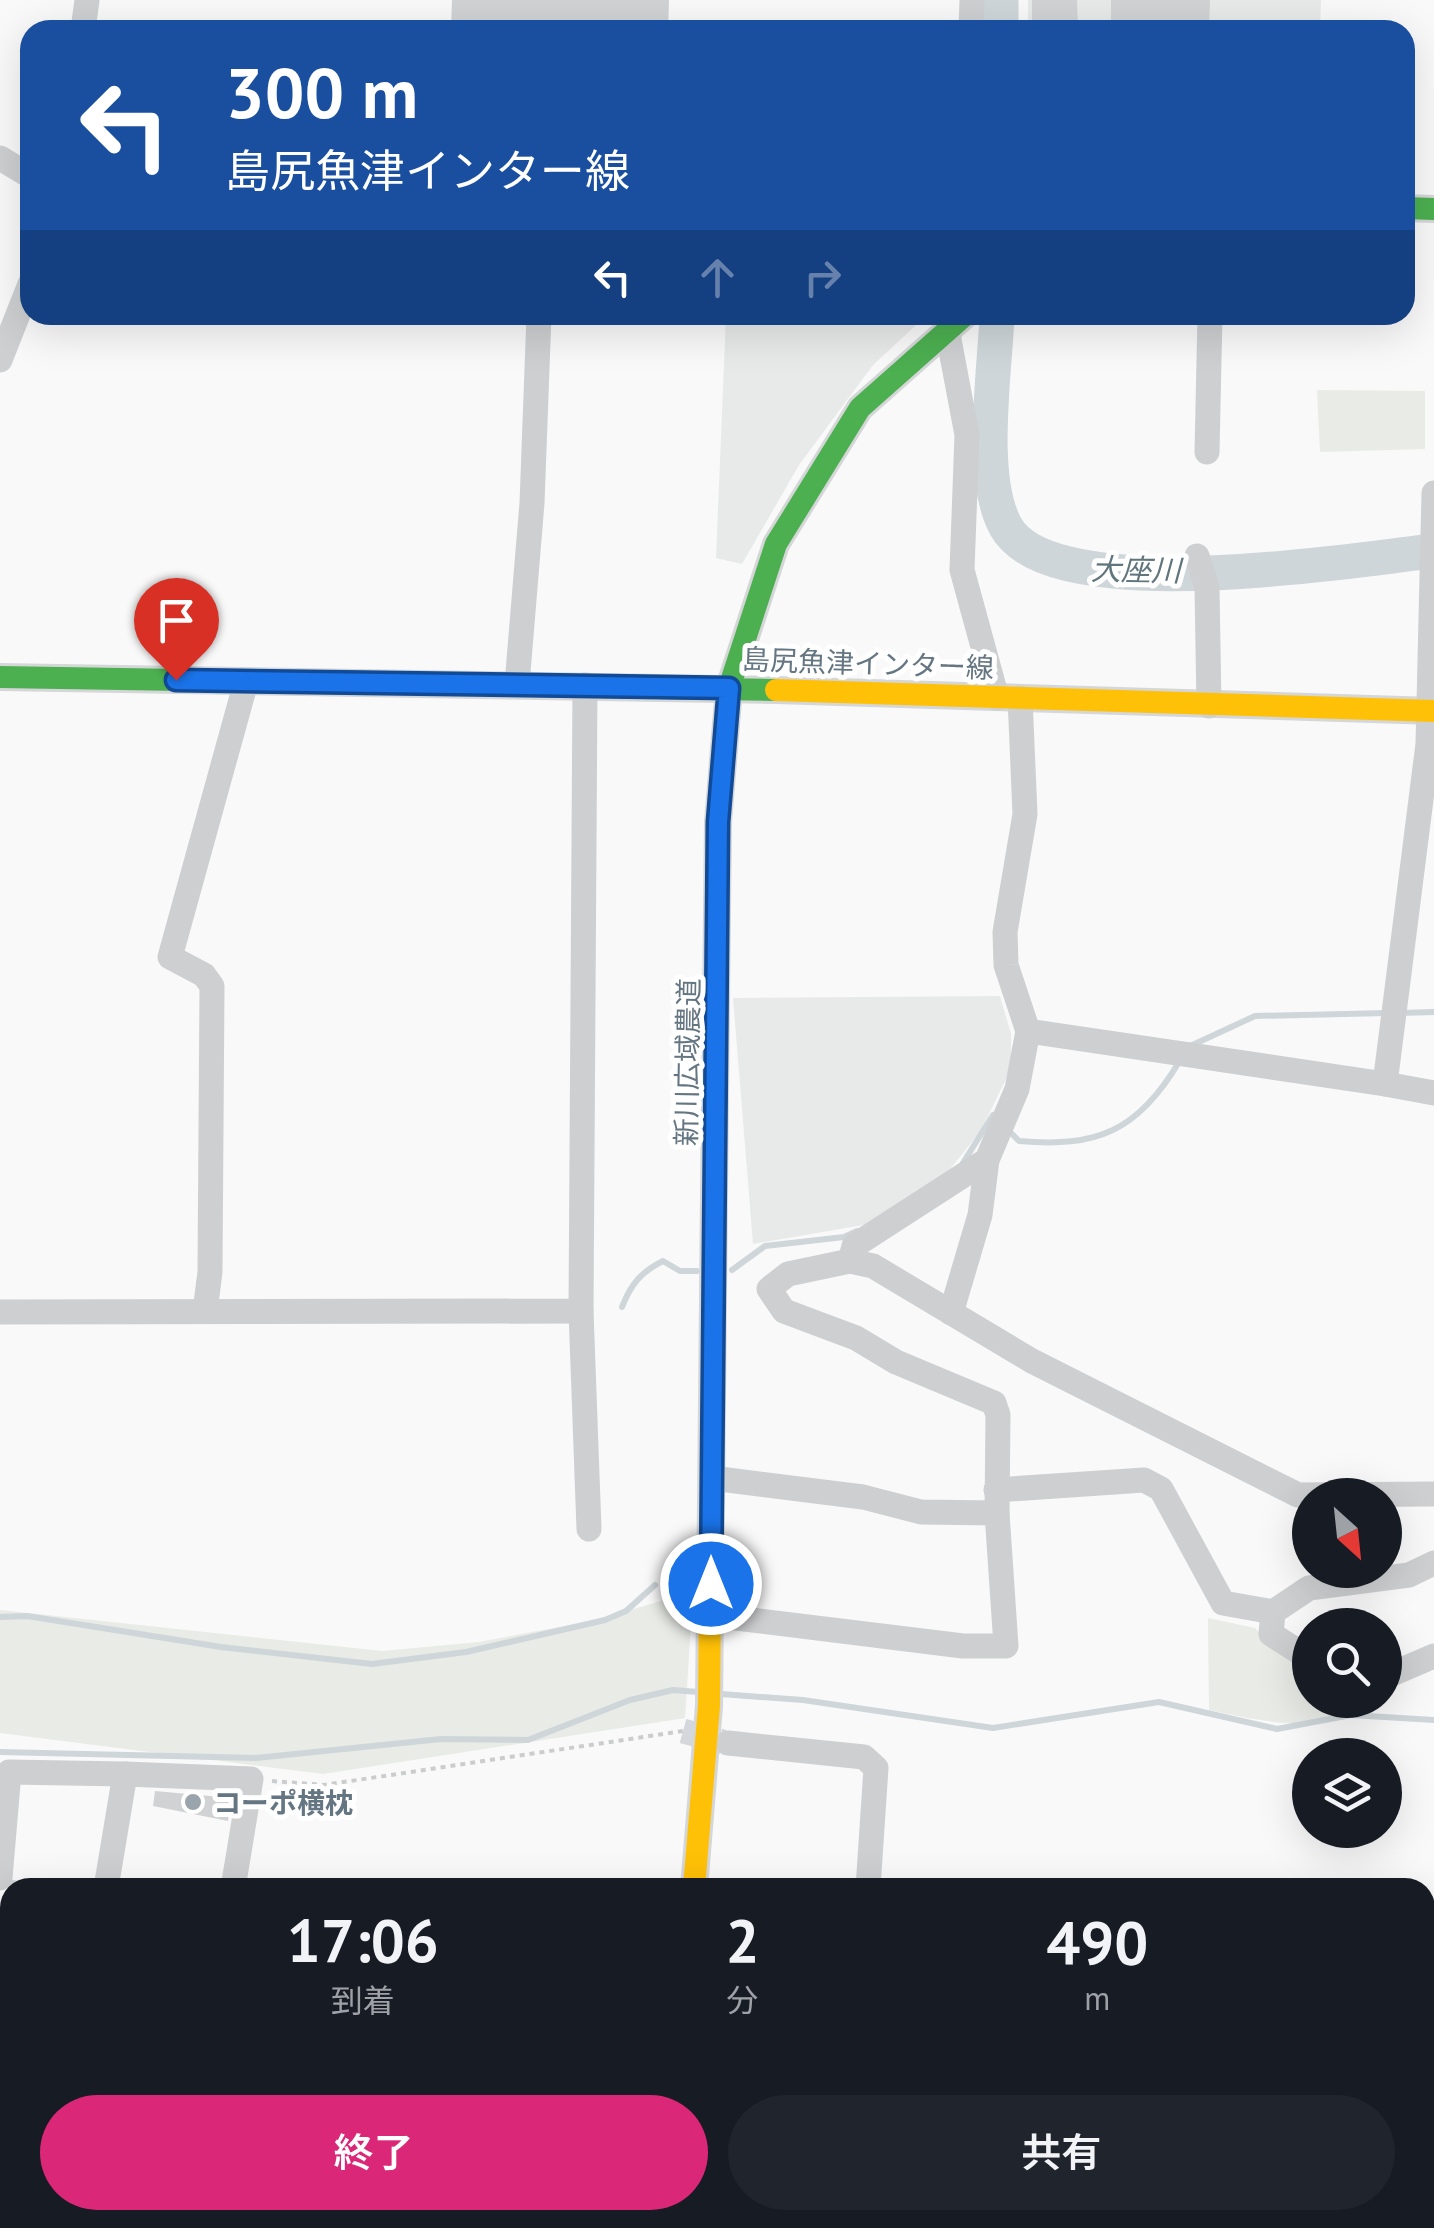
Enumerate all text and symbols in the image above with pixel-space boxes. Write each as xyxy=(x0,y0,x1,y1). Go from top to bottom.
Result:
text: 300 m xyxy=(225,47,418,137)
icon: left xyxy=(60,60,190,190)
text: 島尻魚津インター線 xyxy=(225,141,630,199)
icon: left xyxy=(585,250,640,305)
icon: ahead xyxy=(690,250,745,305)
icon: right xyxy=(795,250,850,305)
water label: 大座川 xyxy=(1091,549,1184,589)
pin xyxy=(134,578,219,681)
icon: arrive xyxy=(149,593,204,648)
street label: 島尻魚津インター線 xyxy=(741,640,995,686)
street label: 新川広域農道 xyxy=(667,978,707,1146)
north arrow xyxy=(1292,1478,1402,1588)
map controls xyxy=(1292,1478,1402,1848)
position arrow xyxy=(659,1532,763,1636)
button: search xyxy=(1292,1608,1402,1718)
button: layers xyxy=(1292,1738,1402,1848)
place label: コーポ横枕 xyxy=(213,1784,353,1821)
marker: コーポ横枕 xyxy=(182,1791,204,1813)
text: 17:06 xyxy=(287,1901,439,1979)
text: 2 xyxy=(726,1901,760,1979)
text: 490 xyxy=(1046,1903,1148,1981)
text: m xyxy=(1084,1977,1110,2019)
text: 到着 xyxy=(331,1979,395,2021)
text: 分 xyxy=(727,1979,759,2021)
button: 終了 xyxy=(40,2095,708,2210)
button: 共有 xyxy=(728,2095,1395,2210)

